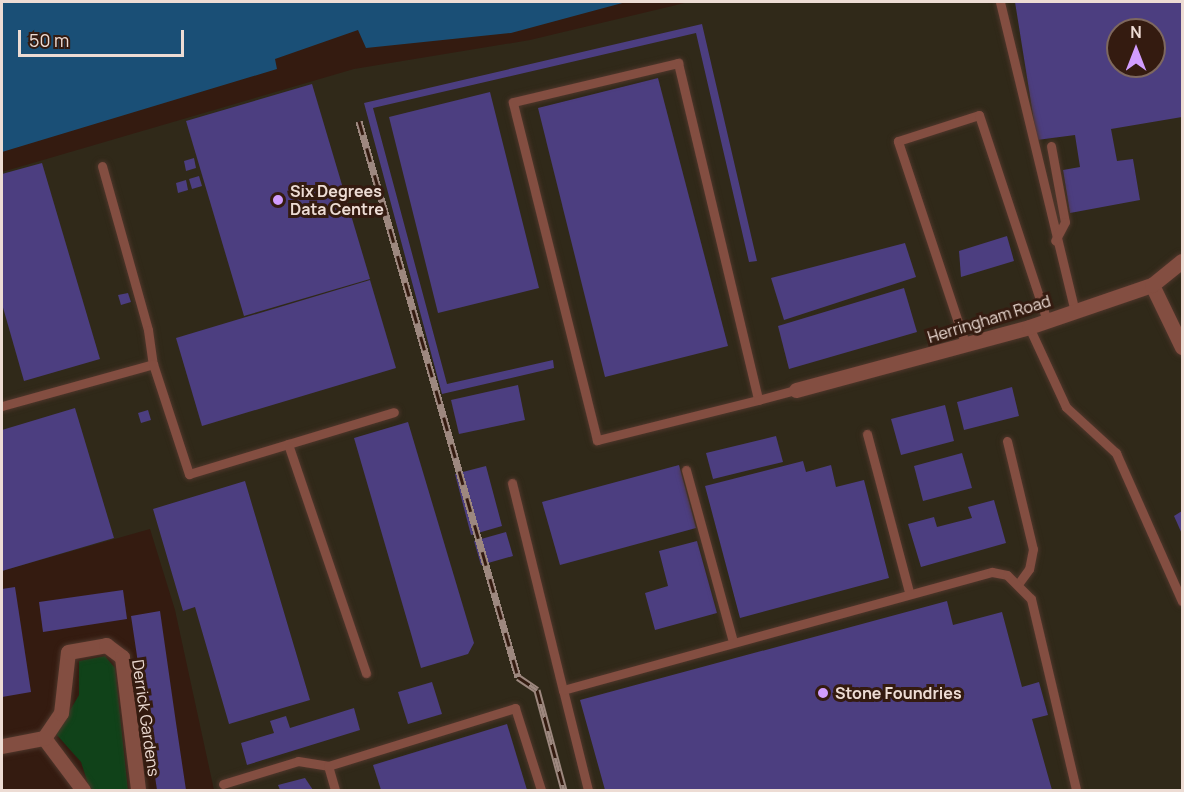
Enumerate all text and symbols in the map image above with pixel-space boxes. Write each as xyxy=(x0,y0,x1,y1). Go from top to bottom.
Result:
scale bar xyxy=(21,18,188,56)
north arrow xyxy=(1106,18,1166,78)
text: N xyxy=(1130,21,1142,43)
text: 50 m xyxy=(29,28,69,52)
place label: Six Degrees Data Centre xyxy=(290,181,384,219)
marker: Six Degrees Data Centre xyxy=(271,193,285,207)
street label: Herringham Road xyxy=(925,291,1053,347)
street label: Derrick Gardens xyxy=(128,658,164,778)
place label: Stone Foundries xyxy=(835,683,962,703)
marker: Stone Foundries xyxy=(816,686,830,700)

